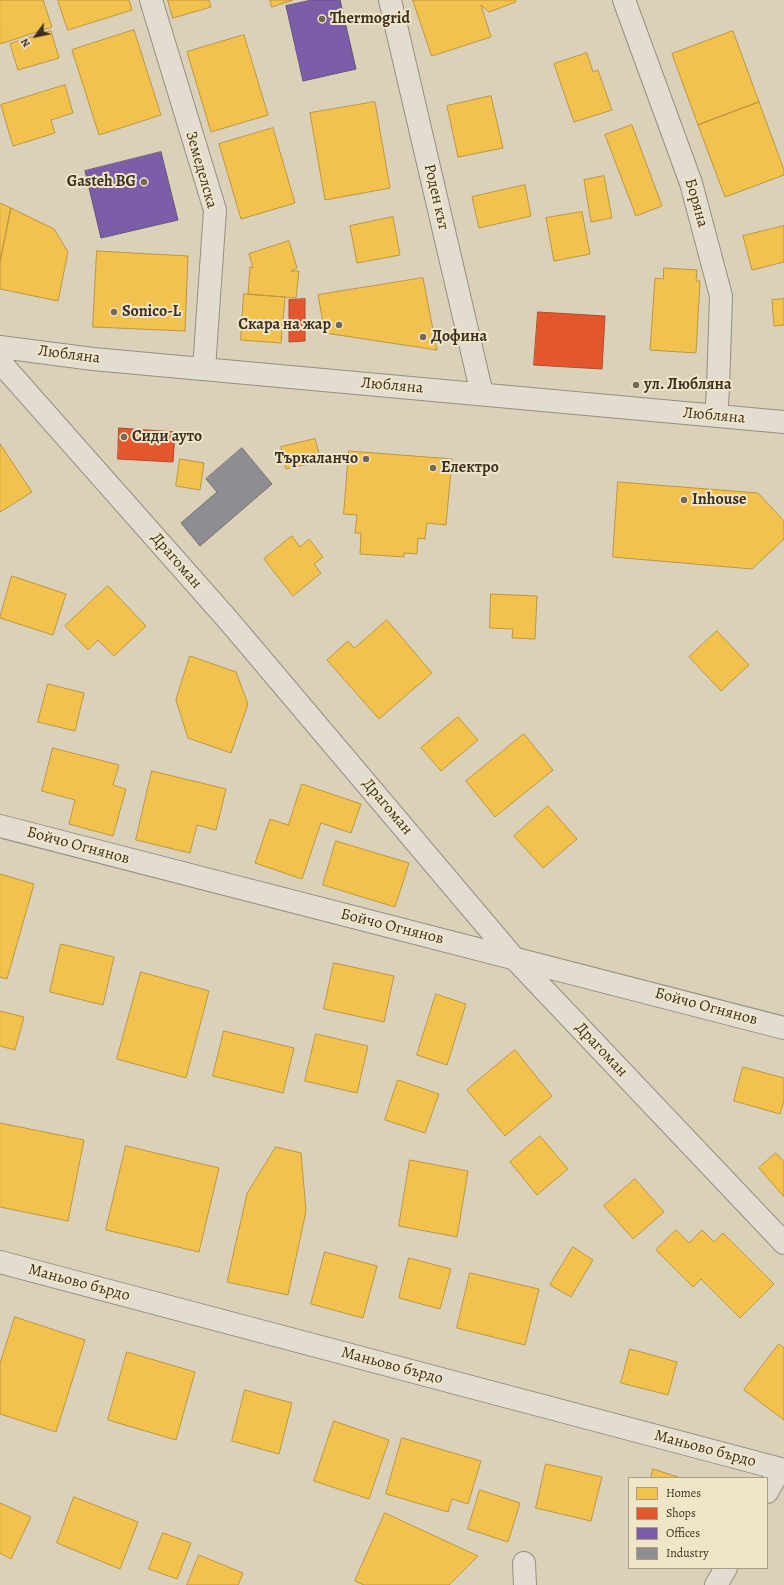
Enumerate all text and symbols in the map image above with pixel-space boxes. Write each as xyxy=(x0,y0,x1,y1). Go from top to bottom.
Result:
place label: Thermogrid xyxy=(330,9,410,29)
marker: Thermogrid xyxy=(317,14,327,24)
north arrow xyxy=(16,16,56,56)
text: N xyxy=(17,35,34,50)
street label: Земеделска xyxy=(181,129,221,211)
street label: Роден кът xyxy=(419,162,453,232)
place label: Gasteh BG xyxy=(67,172,136,192)
street label: Боряна xyxy=(680,176,712,230)
marker: Gasteh BG xyxy=(139,177,149,187)
place label: Sonico-L xyxy=(122,302,181,322)
marker: Sonico-L xyxy=(109,307,119,317)
place label: Скара на жар xyxy=(238,315,331,335)
marker: Скара на жар xyxy=(334,320,344,330)
place label: Дофина xyxy=(431,327,487,347)
marker: Дофина xyxy=(418,332,428,342)
street label: Любляна xyxy=(37,342,101,368)
street label: Любляна xyxy=(360,374,424,398)
place label: ул. Любляна xyxy=(644,375,731,395)
marker: ул. Любляна xyxy=(631,380,641,390)
street label: Любляна xyxy=(682,404,746,428)
place label: Сиди ауто xyxy=(132,427,202,447)
marker: Сиди ауто xyxy=(119,432,129,442)
place label: Търкаланчо xyxy=(275,449,358,469)
marker: Търкаланчо xyxy=(361,454,371,464)
place label: Електро xyxy=(441,458,499,478)
marker: Електро xyxy=(428,463,438,473)
place label: Inhouse xyxy=(692,490,746,510)
marker: Inhouse xyxy=(679,495,689,505)
street label: Драгоман xyxy=(146,529,206,593)
street label: Драгоман xyxy=(358,775,416,839)
street label: Бойчо Огнянов xyxy=(24,823,132,869)
street label: Бойчо Огнянов xyxy=(338,905,446,949)
street label: Бойчо Огнянов xyxy=(652,984,760,1030)
street label: Драгоман xyxy=(571,1019,631,1081)
street label: Маньово бърдо xyxy=(26,1260,132,1306)
street label: Маньово бърдо xyxy=(339,1343,445,1389)
street label: Маньово бърдо xyxy=(652,1426,758,1472)
legend xyxy=(628,1477,768,1569)
text: Homes xyxy=(666,1485,701,1501)
text: Shops xyxy=(666,1505,696,1521)
text: Offices xyxy=(666,1525,700,1541)
text: Industry xyxy=(666,1545,709,1561)

